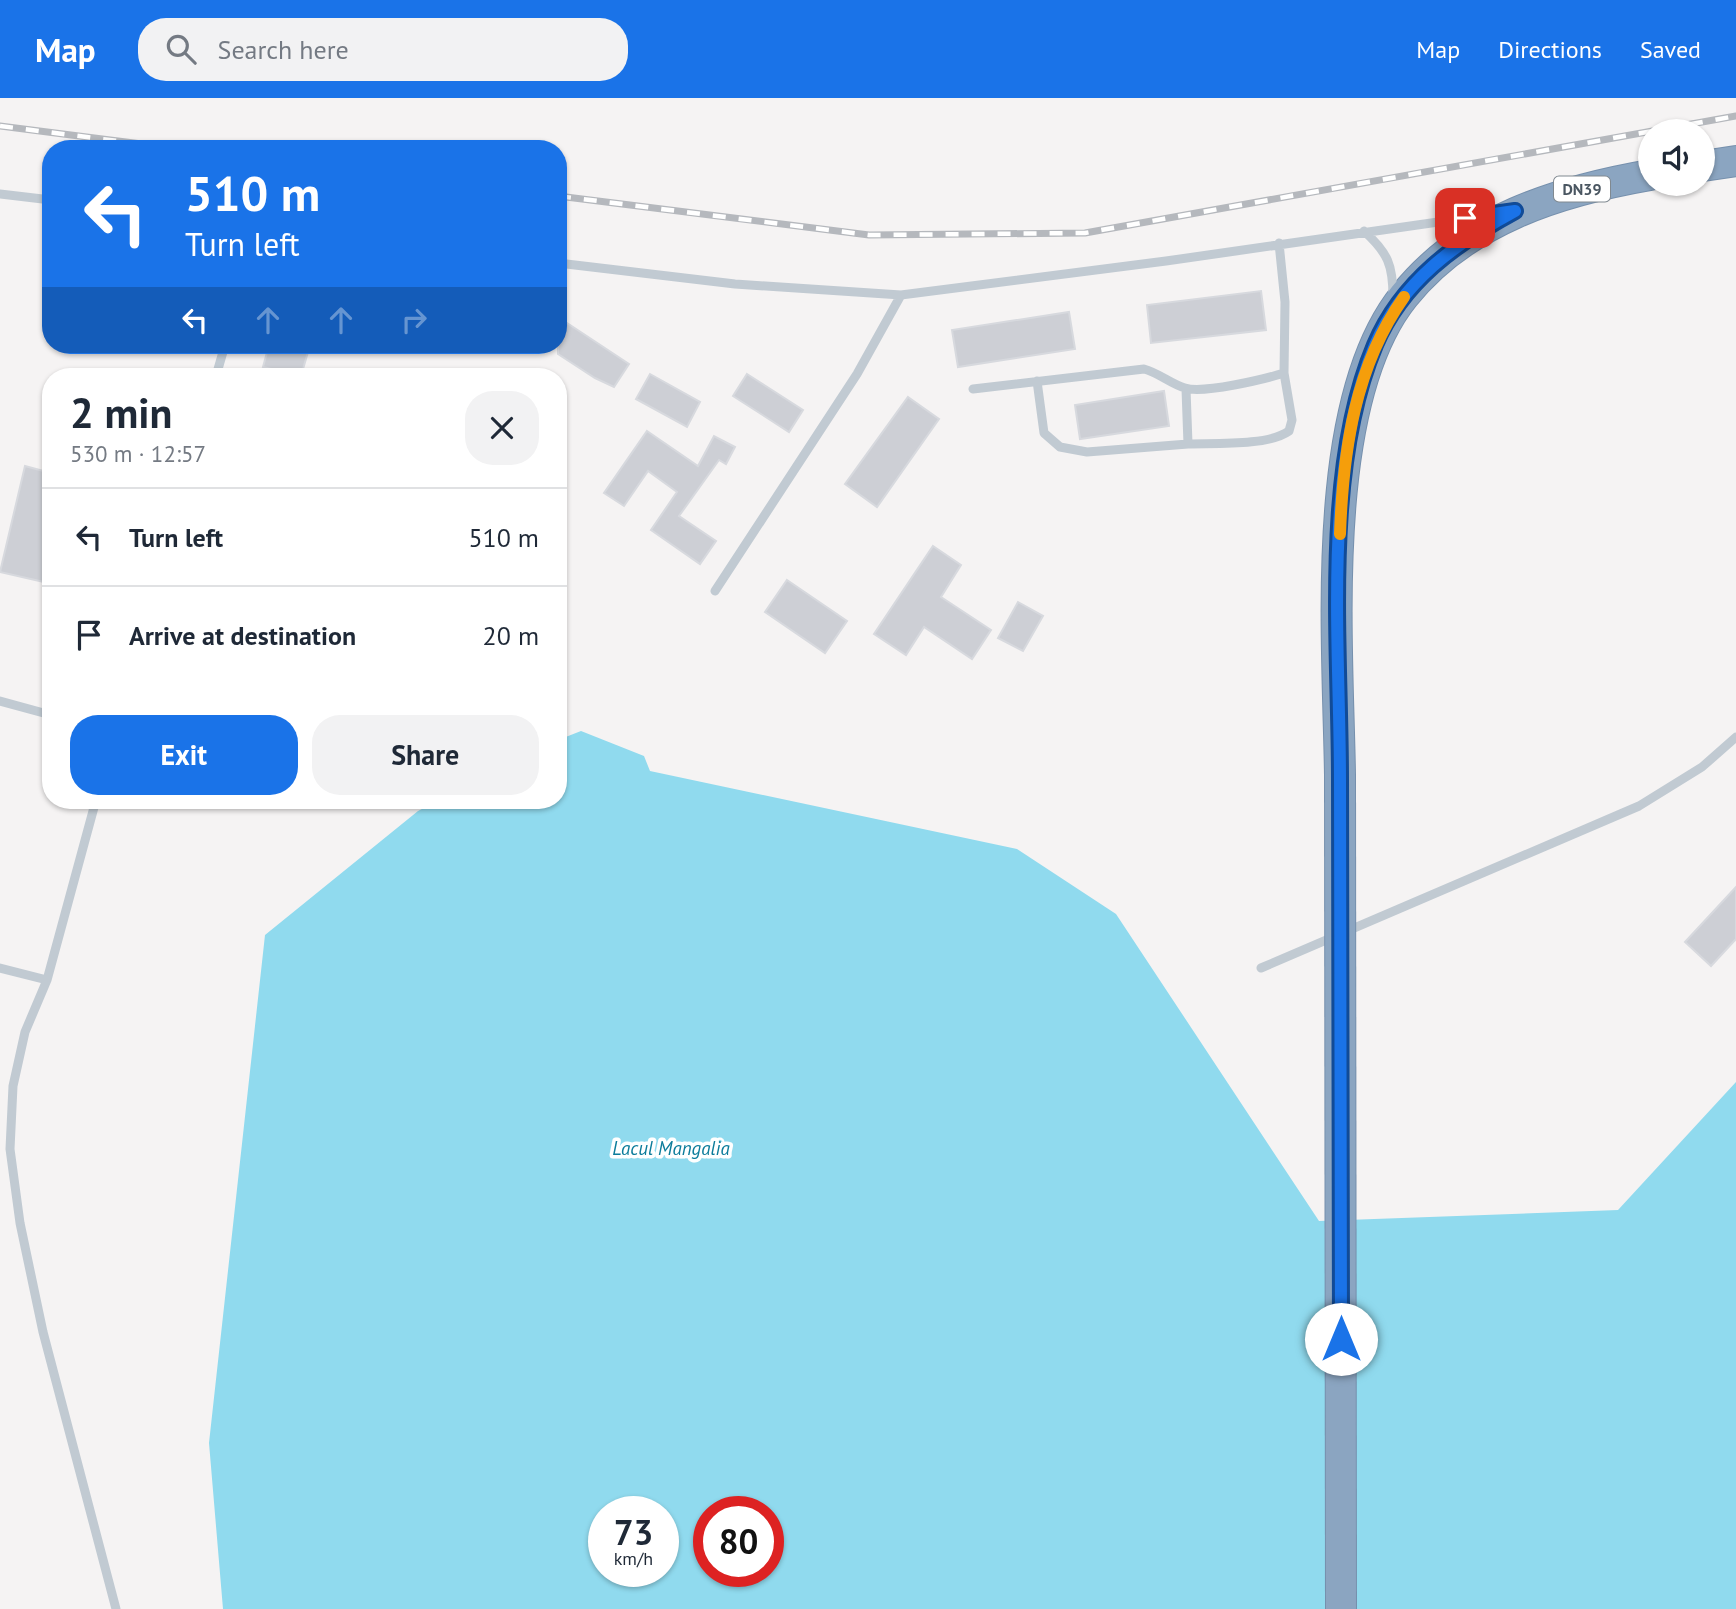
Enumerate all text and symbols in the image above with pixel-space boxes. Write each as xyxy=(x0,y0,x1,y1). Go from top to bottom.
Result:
search box xyxy=(138,18,628,81)
text: Map xyxy=(35,28,96,71)
icon: search xyxy=(162,30,200,68)
text: Search here xyxy=(218,33,349,66)
text: Map xyxy=(1416,34,1460,65)
text: Directions xyxy=(1498,34,1602,65)
text: Saved xyxy=(1640,34,1701,65)
map controls xyxy=(1638,119,1715,196)
button: sound xyxy=(1638,119,1715,196)
text: 510 m xyxy=(185,161,320,225)
icon: left xyxy=(70,168,161,259)
road number: DN39 xyxy=(1554,176,1610,202)
pin xyxy=(1435,188,1495,248)
icon: arrive xyxy=(1446,199,1484,237)
text: Turn left xyxy=(185,223,300,265)
icon: left xyxy=(176,301,214,339)
icon: ahead xyxy=(249,301,287,339)
icon: ahead xyxy=(322,301,360,339)
icon: right xyxy=(395,301,433,339)
text: 2 min xyxy=(70,385,172,440)
button: close xyxy=(465,391,539,465)
text: 530 m · 12:57 xyxy=(70,439,206,468)
icon: left xyxy=(70,518,108,556)
text: Turn left xyxy=(129,521,223,554)
text: 510 m xyxy=(468,521,539,554)
icon: arrive xyxy=(70,616,108,654)
text: Arrive at destination xyxy=(129,619,356,652)
text: 20 m xyxy=(483,619,539,652)
button: Exit xyxy=(70,715,298,795)
button: Share xyxy=(312,715,539,795)
water label: Lacul Mangalia xyxy=(612,1136,730,1160)
position arrow xyxy=(1304,1302,1378,1376)
speed limit sign: 80 xyxy=(693,1496,784,1587)
text: 73 xyxy=(614,1509,653,1555)
text: km/h xyxy=(614,1547,653,1570)

